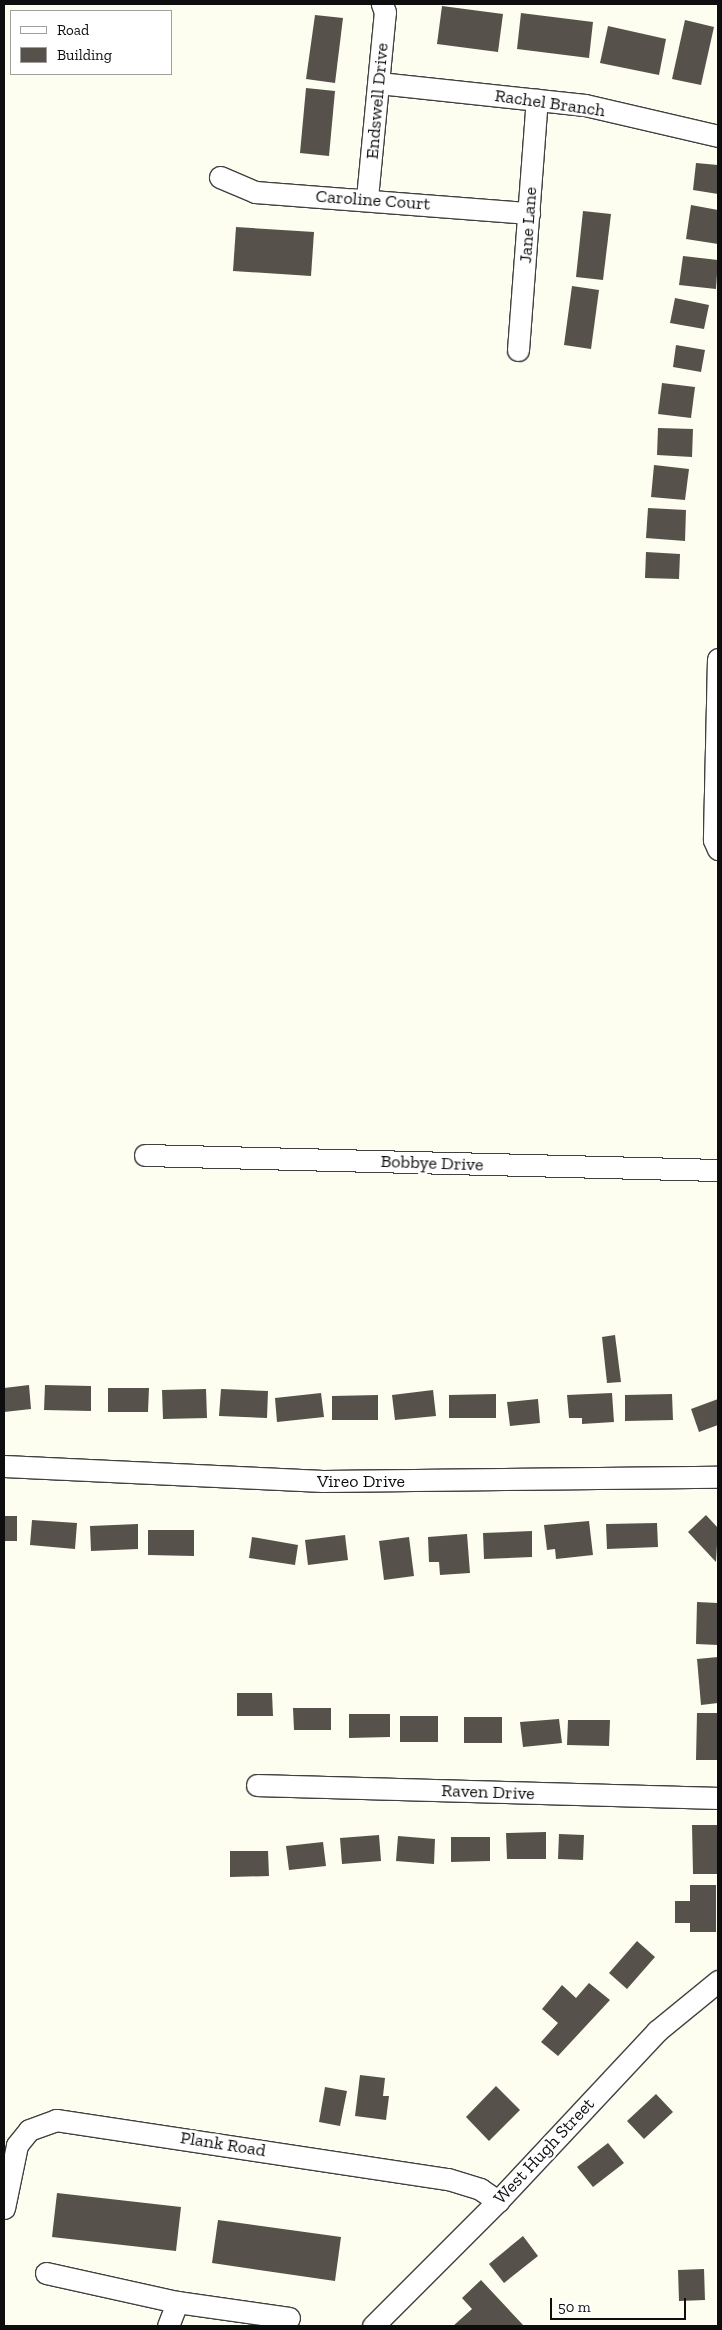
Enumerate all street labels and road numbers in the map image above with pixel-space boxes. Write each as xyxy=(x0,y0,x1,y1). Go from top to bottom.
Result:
street label: Endswell Drive xyxy=(361,42,393,160)
street label: Rachel Branch xyxy=(493,85,607,121)
street label: Caroline Court xyxy=(315,185,431,215)
street label: Jane Lane xyxy=(515,186,541,264)
street label: Bobbye Drive xyxy=(380,1150,484,1176)
street label: Vireo Drive xyxy=(317,1470,405,1492)
street label: Raven Drive xyxy=(441,1780,535,1804)
street label: West Hugh Street xyxy=(489,2093,599,2209)
street label: Plank Road xyxy=(179,2127,267,2161)

